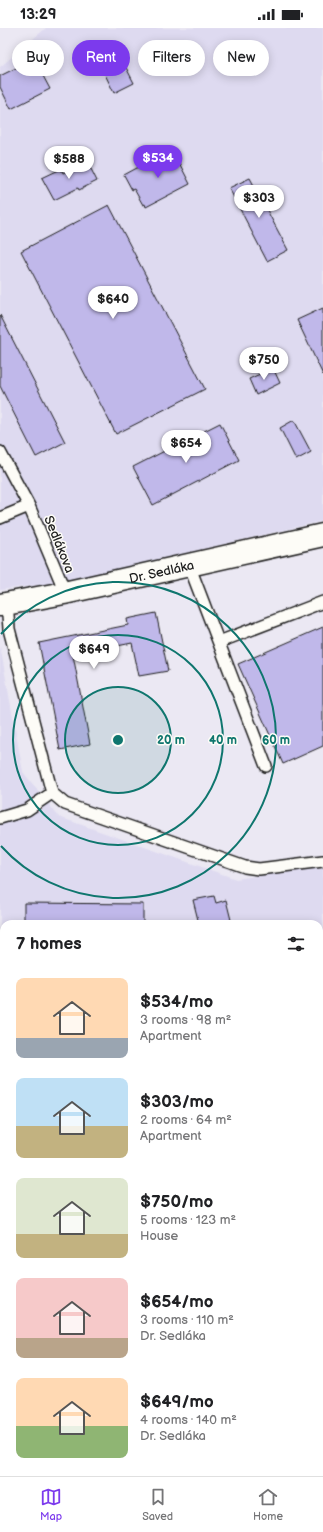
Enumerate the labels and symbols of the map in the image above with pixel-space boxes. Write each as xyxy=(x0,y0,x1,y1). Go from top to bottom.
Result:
pin: $534 xyxy=(134,145,182,179)
pin: $588 xyxy=(45,146,93,180)
pin: $303 xyxy=(235,185,283,219)
pin: $640 xyxy=(89,286,137,320)
pin: $750 xyxy=(240,347,288,381)
pin: $654 xyxy=(162,430,210,464)
street label: Sedlákova xyxy=(40,514,78,575)
street label: Dr. Sedláka xyxy=(128,557,196,587)
pin: $649 xyxy=(70,636,118,670)
centre of rings xyxy=(111,733,125,747)
text: 20 m xyxy=(157,733,185,748)
text: 40 m xyxy=(209,733,237,748)
text: 60 m xyxy=(262,733,290,748)

